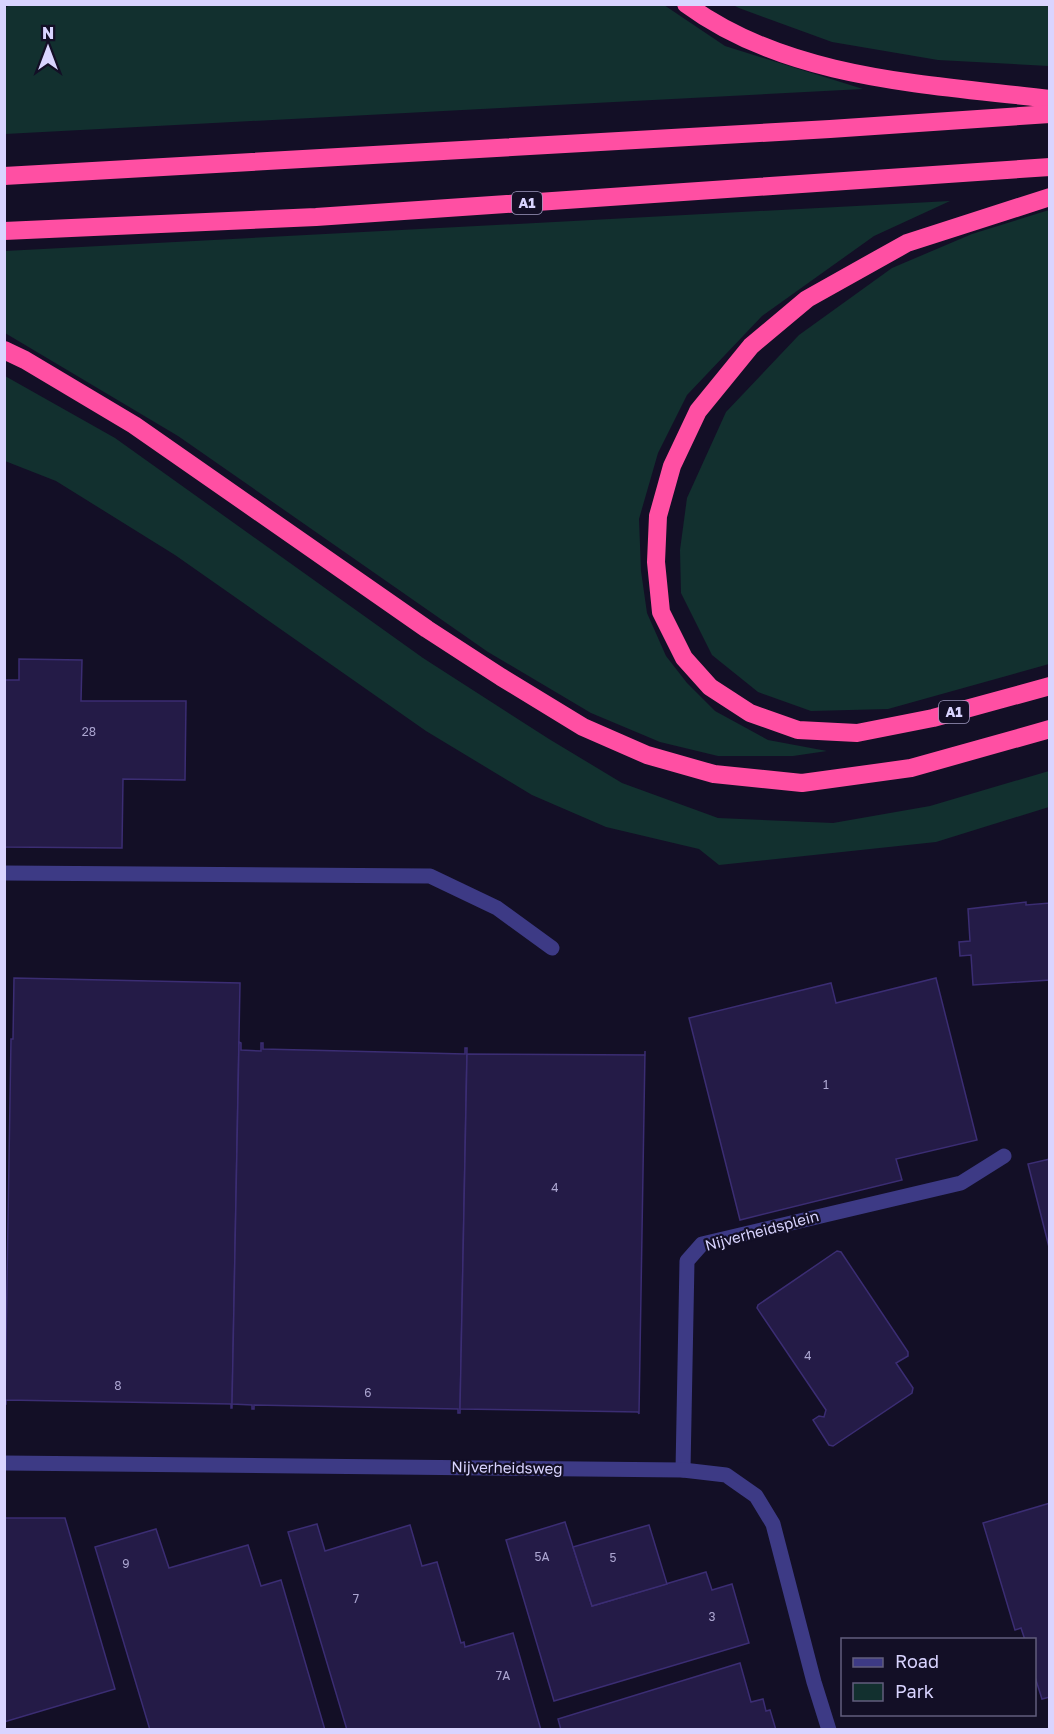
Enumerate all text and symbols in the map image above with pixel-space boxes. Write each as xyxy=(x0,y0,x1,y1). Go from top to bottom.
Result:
north arrow xyxy=(18,18,78,78)
text: N xyxy=(42,23,54,43)
road number: A1 xyxy=(512,192,542,214)
road number: A1 xyxy=(939,701,969,723)
house number: 28 xyxy=(82,724,96,739)
house number: 1 xyxy=(823,1077,829,1092)
house number: 4 xyxy=(551,1180,559,1195)
street label: Nijverheidsplein xyxy=(703,1206,821,1254)
house number: 4 xyxy=(804,1348,812,1363)
house number: 8 xyxy=(114,1378,122,1393)
house number: 6 xyxy=(364,1385,372,1400)
street label: Nijverheidsweg xyxy=(451,1457,563,1477)
house number: 5A xyxy=(534,1549,550,1564)
house number: 5 xyxy=(610,1550,617,1565)
house number: 9 xyxy=(122,1556,130,1571)
house number: 7 xyxy=(353,1591,359,1606)
house number: 3 xyxy=(708,1609,716,1624)
legend xyxy=(841,1638,1036,1716)
text: Road xyxy=(895,1650,939,1672)
house number: 7A xyxy=(496,1668,510,1683)
text: Park xyxy=(895,1680,934,1702)

